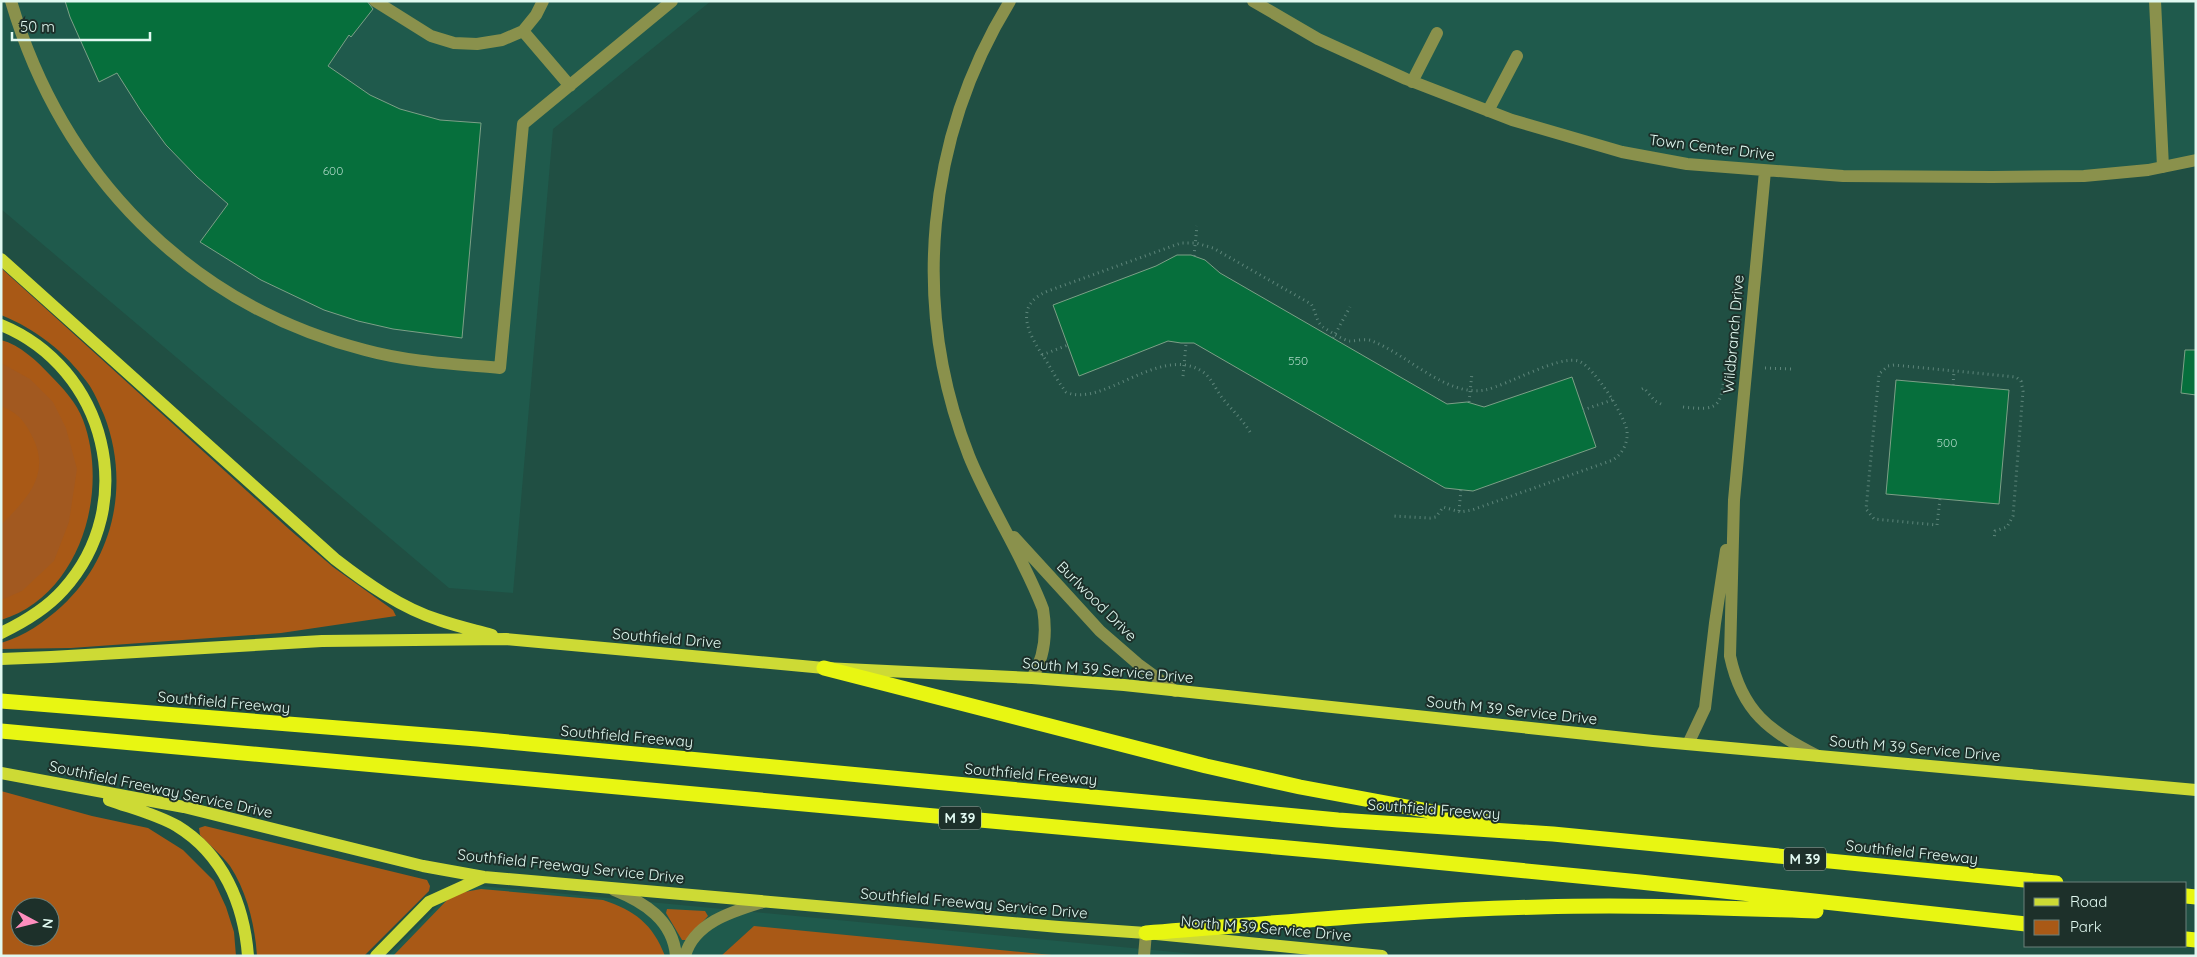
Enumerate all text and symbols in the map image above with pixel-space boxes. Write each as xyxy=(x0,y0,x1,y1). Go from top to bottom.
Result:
scale bar xyxy=(12,10,150,42)
text: 50 m xyxy=(20,17,55,36)
street label: Town Center Drive xyxy=(1648,130,1776,164)
house number: 600 xyxy=(323,163,343,178)
street label: Wildbranch Drive xyxy=(1718,274,1748,394)
house number: 550 xyxy=(1288,353,1308,368)
house number: 500 xyxy=(1937,435,1957,450)
street label: Burlwood Drive xyxy=(1053,557,1141,645)
street label: Southfield Drive xyxy=(612,624,722,652)
street label: South M 39 Service Drive xyxy=(1022,653,1194,687)
street label: Southfield Freeway xyxy=(157,687,291,717)
street label: South M 39 Service Drive xyxy=(1426,692,1598,728)
street label: Southfield Freeway xyxy=(560,721,694,751)
street label: South M 39 Service Drive xyxy=(1829,731,2001,765)
street label: Southfield Freeway Service Drive xyxy=(48,756,274,822)
street label: Southfield Freeway xyxy=(964,759,1098,789)
street label: Southfield Freeway xyxy=(1367,795,1501,823)
road number: M 39 xyxy=(939,806,981,830)
street label: Southfield Freeway xyxy=(1845,836,1979,868)
street label: Southfield Freeway Service Drive xyxy=(457,845,685,887)
road number: M 39 xyxy=(1784,848,1826,871)
legend xyxy=(2024,882,2187,947)
street label: Southfield Freeway Service Drive xyxy=(860,884,1088,922)
text: Road xyxy=(2070,892,2107,911)
north arrow xyxy=(10,897,60,947)
street label: North M 39 Service Drive xyxy=(1180,911,1352,945)
text: N xyxy=(38,917,57,930)
text: Park xyxy=(2070,917,2102,936)

